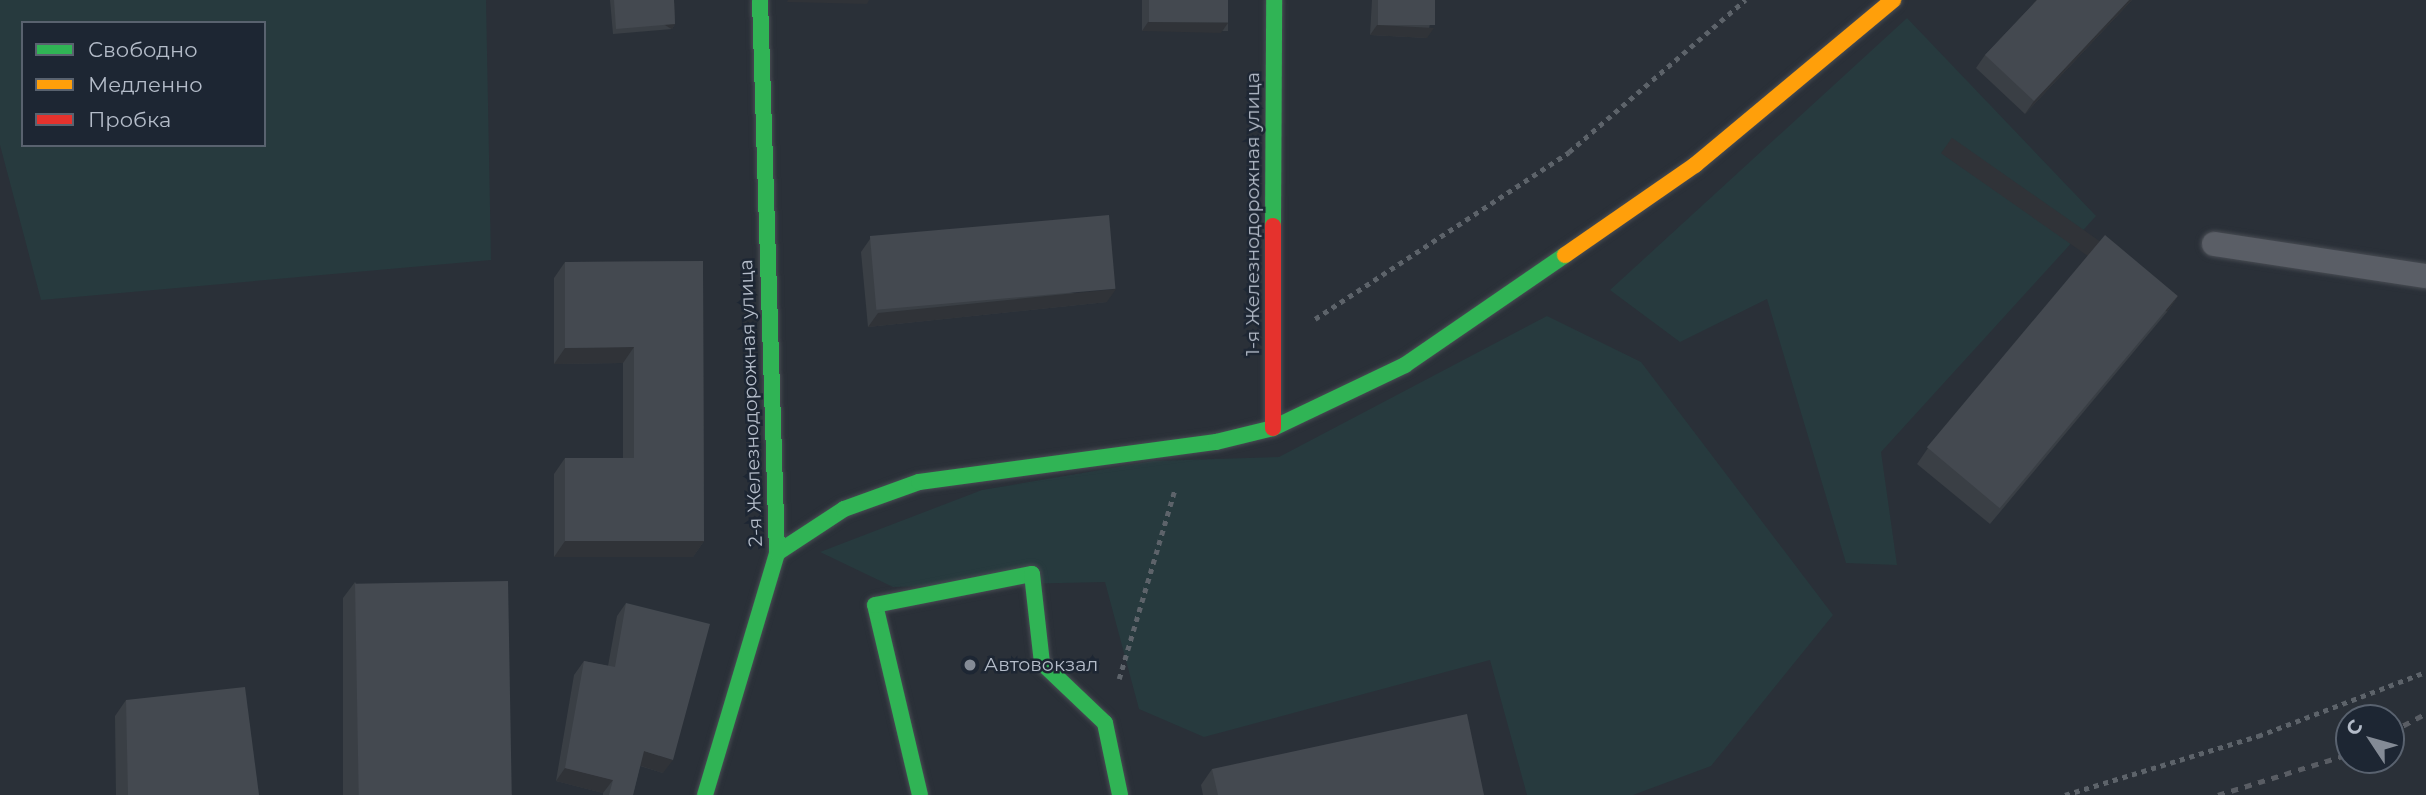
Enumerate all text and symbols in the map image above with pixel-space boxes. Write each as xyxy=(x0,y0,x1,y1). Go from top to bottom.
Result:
legend xyxy=(21,21,266,147)
text: Свободно xyxy=(88,37,198,62)
text: Медленно xyxy=(88,72,203,97)
street label: 1-я Железнодорожная улица xyxy=(1242,72,1264,356)
text: Пробка xyxy=(88,107,171,132)
street label: 2-я Железнодорожная улица xyxy=(735,259,767,547)
place label: Автовокзал xyxy=(984,654,1098,676)
marker: Автовокзал xyxy=(962,657,978,673)
north arrow xyxy=(2335,704,2405,774)
text: С xyxy=(2341,715,2368,740)

